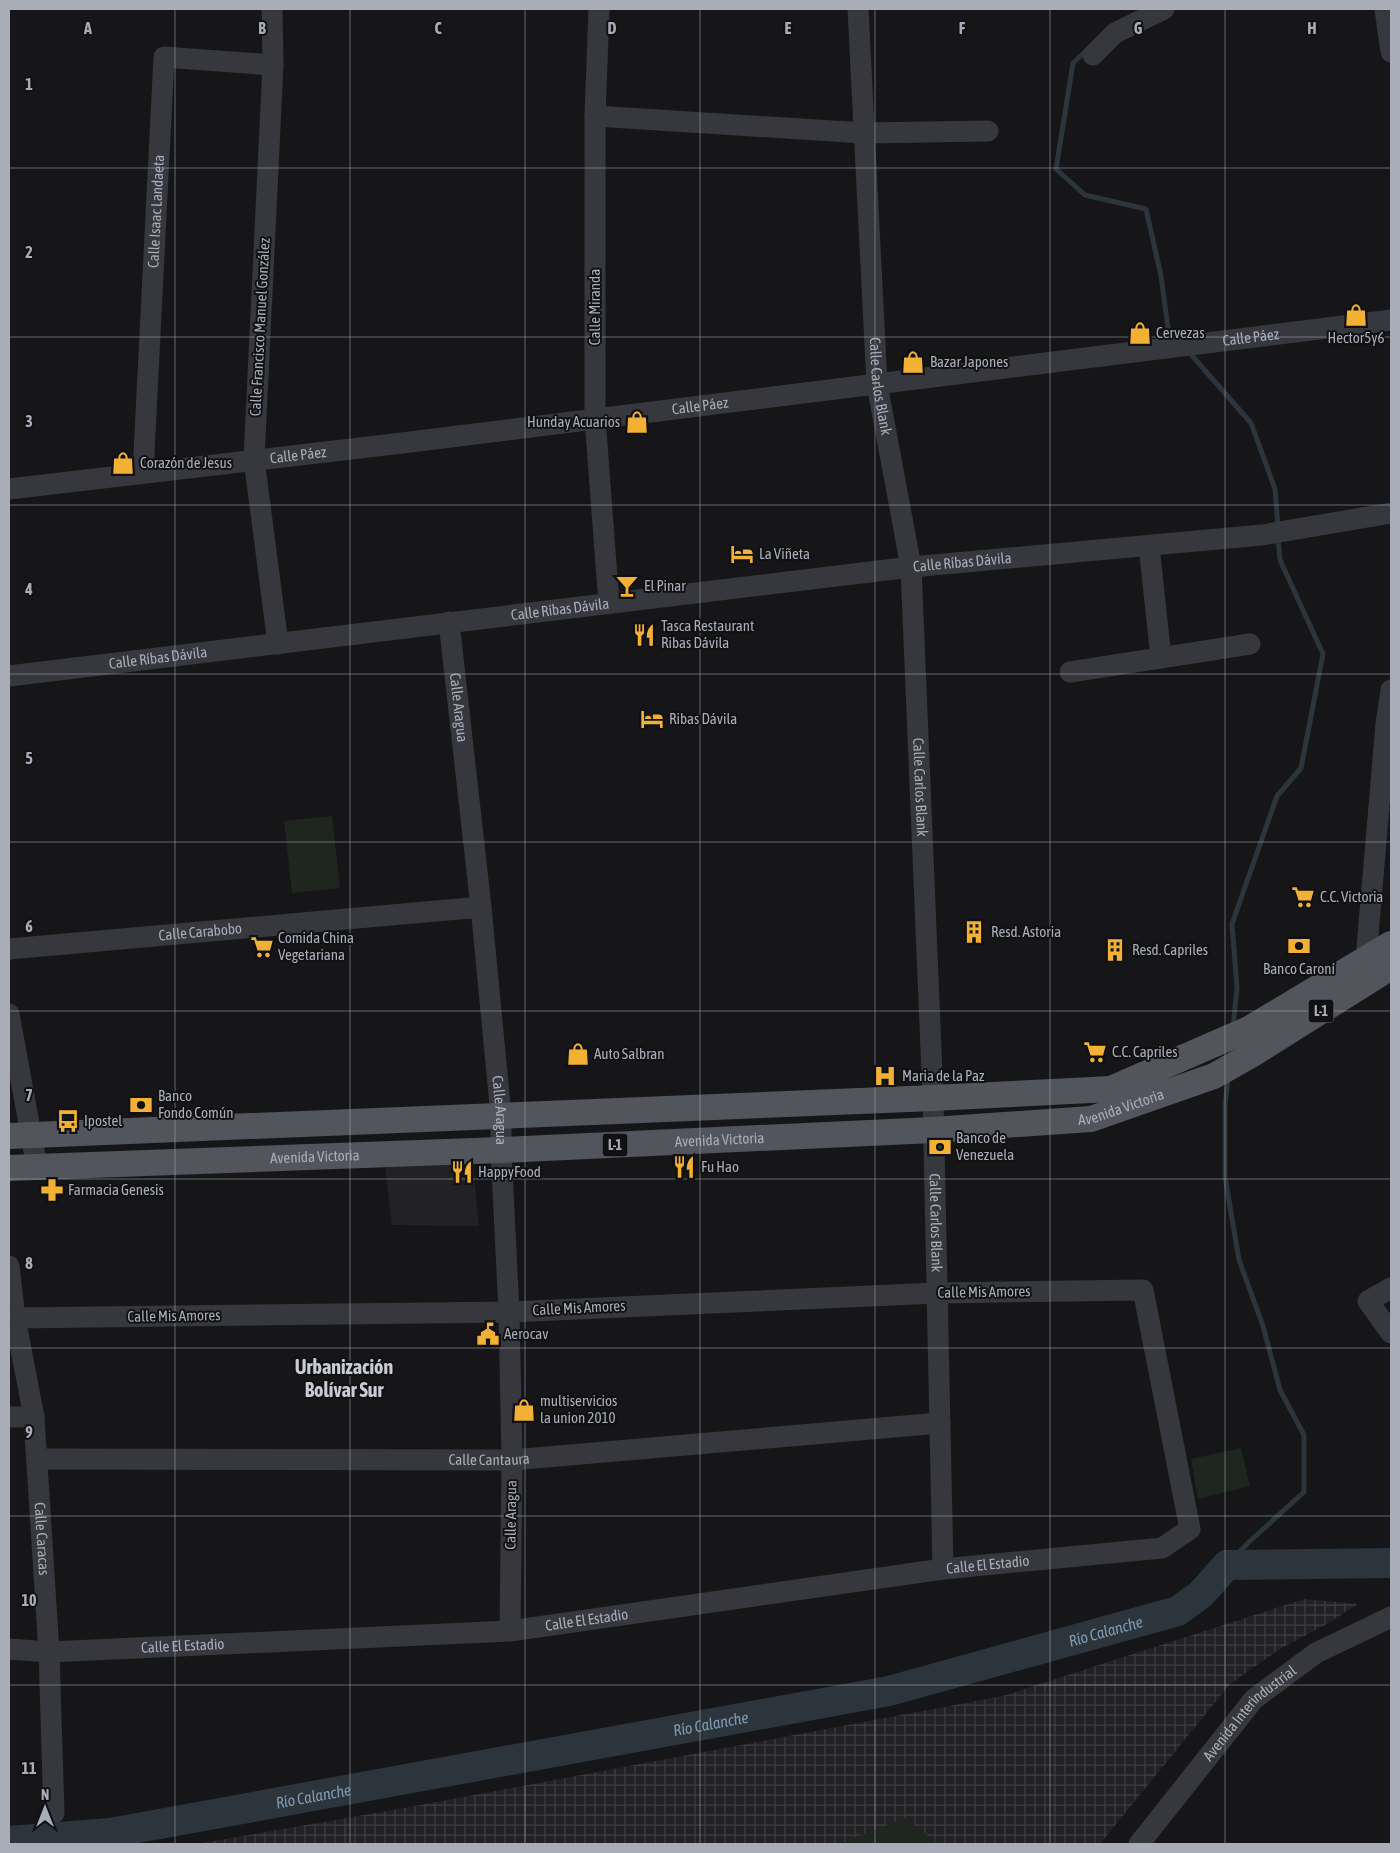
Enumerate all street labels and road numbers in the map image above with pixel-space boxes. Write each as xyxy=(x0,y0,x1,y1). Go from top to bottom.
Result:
street label: Calle Isaac Landaeta xyxy=(144,154,167,268)
street label: Calle Francisco Manuel González xyxy=(246,237,273,417)
street label: Calle Miranda xyxy=(586,269,603,345)
street label: Calle Páez xyxy=(1222,325,1280,349)
street label: Calle Carlos Blank xyxy=(867,337,895,437)
street label: Calle Páez xyxy=(671,393,730,417)
street label: Calle Páez xyxy=(269,443,328,466)
street label: Calle Ríbas Dávila xyxy=(912,549,1012,575)
street label: Calle Ríbas Dávila xyxy=(510,595,610,623)
street label: Calle Ríbas Dávila xyxy=(108,643,208,672)
street label: Calle Aragua xyxy=(447,672,471,743)
street label: Calle Carlos Blank xyxy=(910,737,931,837)
street label: Calle Carabobo xyxy=(158,919,243,944)
road number: L-1 xyxy=(1308,999,1334,1022)
street label: Calle Aragua xyxy=(489,1075,510,1145)
street label: Avenida Victoria xyxy=(1077,1085,1166,1128)
street label: Avenida Victoria xyxy=(674,1129,765,1150)
road number: L-1 xyxy=(602,1134,628,1156)
street label: Avenida Victoria xyxy=(270,1146,360,1166)
street label: Calle Carlos Blank xyxy=(927,1173,946,1273)
street label: Calle Mis Amores xyxy=(937,1282,1031,1301)
street label: Calle Mis Amores xyxy=(532,1297,626,1318)
street label: Calle Mis Amores xyxy=(127,1306,221,1325)
street label: Calle Cantaura xyxy=(448,1450,530,1468)
street label: Calle Aragua xyxy=(501,1480,520,1550)
street label: Calle Caracas xyxy=(31,1502,53,1576)
street label: Calle El Estadio xyxy=(945,1552,1030,1577)
street label: Calle El Estadio xyxy=(544,1605,629,1634)
street label: Calle El Estadio xyxy=(141,1635,225,1656)
street label: Avenida Interindustrial xyxy=(1199,1662,1299,1764)

